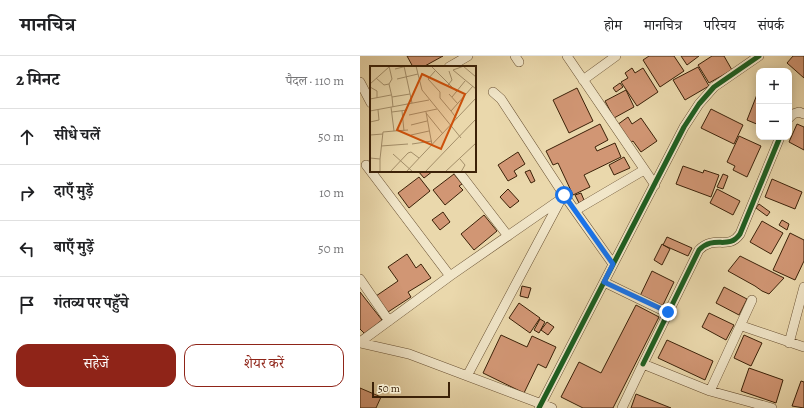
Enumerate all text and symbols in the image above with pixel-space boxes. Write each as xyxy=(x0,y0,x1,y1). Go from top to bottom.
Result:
text: मानचित्र xyxy=(20,12,75,38)
text: होम xyxy=(604,16,622,35)
text: मानचित्र xyxy=(644,16,682,35)
text: परिचय xyxy=(704,16,736,35)
text: संपर्क xyxy=(758,16,784,35)
inset map xyxy=(370,66,476,172)
text: 2 मिनट xyxy=(16,68,59,91)
map controls xyxy=(756,68,792,140)
button: + xyxy=(756,68,792,104)
text: पैदल · 110 m xyxy=(286,72,344,89)
button: − xyxy=(756,104,792,140)
text: सीधे चलें xyxy=(54,125,100,145)
icon: ahead xyxy=(16,126,38,148)
text: 50 m xyxy=(318,128,344,145)
text: दाएँ मुड़ें xyxy=(54,181,93,201)
icon: right xyxy=(16,182,38,204)
text: 10 m xyxy=(319,184,344,201)
route start xyxy=(555,186,573,204)
text: बाएँ मुड़ें xyxy=(54,237,94,257)
icon: left xyxy=(16,238,38,260)
text: 50 m xyxy=(318,240,344,257)
text: गंतव्य पर पहुँचे xyxy=(54,293,129,313)
icon: arrive xyxy=(16,294,38,316)
route end xyxy=(659,303,677,321)
button: सहेजें xyxy=(16,344,176,387)
button: शेयर करें xyxy=(184,344,344,387)
scale bar xyxy=(372,380,450,399)
text: 50 m xyxy=(378,381,400,396)

